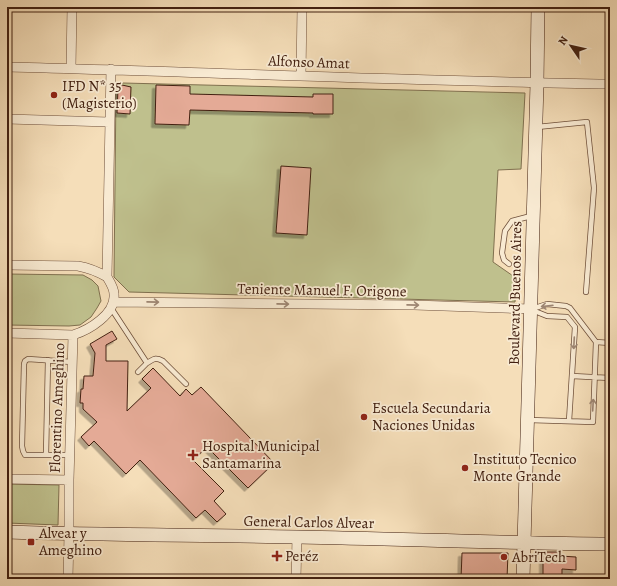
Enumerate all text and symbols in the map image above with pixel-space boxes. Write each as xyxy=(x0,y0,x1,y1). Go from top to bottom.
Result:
north arrow xyxy=(551,26,591,66)
text: N xyxy=(555,33,572,48)
street label: Alfonso Amat xyxy=(267,51,350,73)
place label: IFD N* 35 (Magisterio) xyxy=(62,76,137,113)
marker: IFD N* 35 (Magisterio) xyxy=(49,90,59,100)
street label: Boulevard Buenos Aires xyxy=(504,221,526,365)
street label: Teniente Manuel F. Origone xyxy=(237,279,407,301)
one-way arrow xyxy=(146,298,159,306)
one-way arrow xyxy=(276,300,289,308)
one-way arrow xyxy=(406,301,419,309)
one-way arrow xyxy=(540,302,553,310)
one-way arrow xyxy=(570,336,578,349)
street label: Florentino Ameghino xyxy=(45,343,69,473)
place label: Escuela Secundaria Naciones Unidas xyxy=(372,398,491,435)
one-way arrow xyxy=(590,399,597,412)
marker: Escuela Secundaria Naciones Unidas xyxy=(359,412,369,422)
place label: Hospital Municipal Santamarina xyxy=(202,436,320,473)
marker: Hospital Municipal Santamarina xyxy=(187,449,199,461)
place label: Instituto Tecnico Monte Grande xyxy=(473,449,577,486)
marker: Instituto Tecnico Monte Grande xyxy=(460,463,470,473)
street label: General Carlos Alvear xyxy=(243,511,375,533)
place label: Alvear y Ameghino xyxy=(38,523,102,560)
marker: Alvear y Ameghino xyxy=(26,537,36,547)
place label: Peréz xyxy=(285,546,319,566)
place label: AbriTech xyxy=(511,547,566,567)
marker: Peréz xyxy=(272,551,282,561)
marker: AbriTech xyxy=(499,552,509,562)

